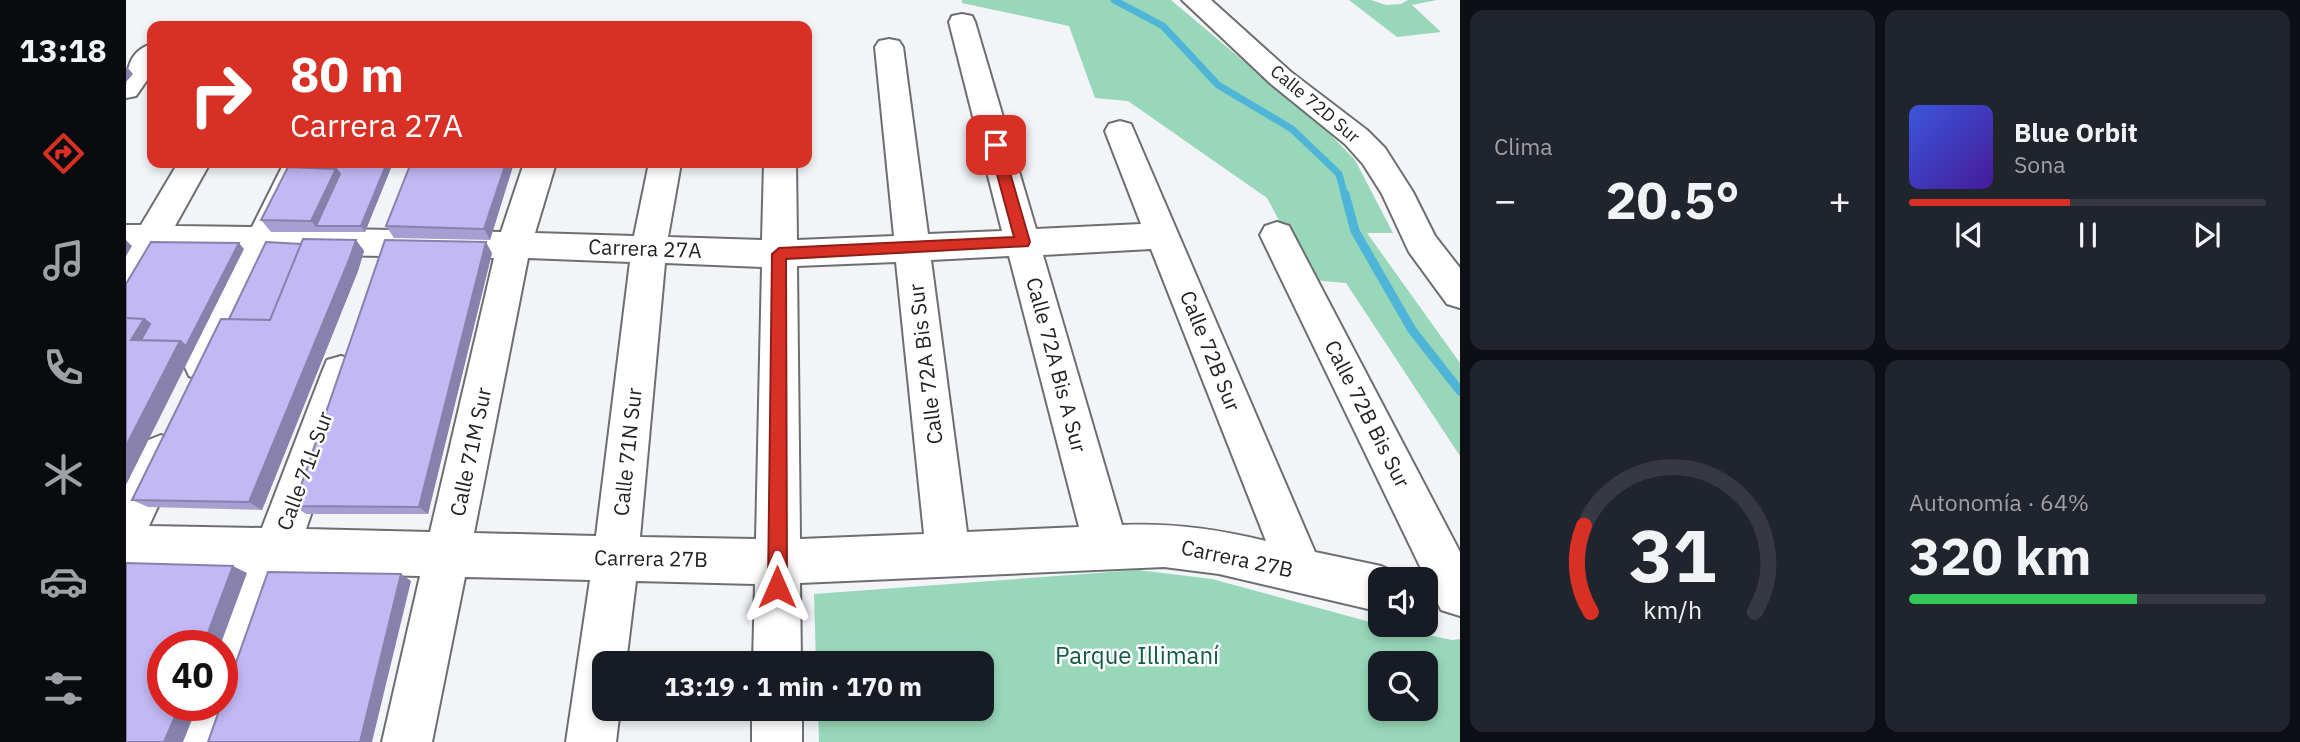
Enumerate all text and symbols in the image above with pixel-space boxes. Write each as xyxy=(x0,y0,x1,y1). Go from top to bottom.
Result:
text: 13:18 xyxy=(19,29,107,71)
text: 80 m xyxy=(290,42,404,105)
icon: right xyxy=(175,49,266,140)
street label: Calle 72D Sur xyxy=(1266,60,1365,148)
text: Carrera 27A xyxy=(290,104,463,146)
pin xyxy=(966,115,1026,175)
text: Blue Orbit xyxy=(2014,115,2138,149)
icon: arrive xyxy=(977,126,1015,164)
icon: directions xyxy=(39,129,88,178)
text: Clima xyxy=(1494,131,1553,161)
text: Sona xyxy=(2014,149,2066,179)
text: 20.5° xyxy=(1605,166,1740,233)
text: − xyxy=(1494,175,1517,224)
text: + xyxy=(1828,175,1851,224)
icon: previous xyxy=(1950,216,1988,254)
icon: pause xyxy=(2069,216,2107,254)
icon: next xyxy=(2188,216,2226,254)
street label: Carrera 27A xyxy=(588,232,702,264)
icon: music xyxy=(39,236,88,285)
street label: Calle 72A Bis A Sur xyxy=(1020,274,1094,456)
street label: Calle 72A Bis Sur xyxy=(901,282,949,446)
street label: Calle 72B Sur xyxy=(1174,286,1248,415)
street label: Calle 72B Bis Sur xyxy=(1319,335,1417,492)
icon: phone xyxy=(39,343,88,392)
street label: Calle 71M Sur xyxy=(443,384,497,519)
street label: Calle 71N Sur xyxy=(606,386,648,517)
street label: Calle 71L Sur xyxy=(270,407,339,534)
icon: climate xyxy=(39,450,88,499)
text: Autonomía · 64% xyxy=(1909,487,2089,517)
text: 31 xyxy=(1629,507,1716,602)
text: 320 km xyxy=(1909,522,2091,589)
street label: Carrera 27B xyxy=(1179,532,1296,584)
street label: Carrera 27B xyxy=(594,543,708,573)
position arrow xyxy=(740,550,814,624)
icon: car xyxy=(39,557,88,606)
map controls xyxy=(1368,567,1438,721)
button: sound xyxy=(1368,567,1438,637)
text: km/h xyxy=(1643,593,1702,626)
speed limit sign: 40 xyxy=(147,630,238,721)
park label: Parque Illimaní xyxy=(1055,639,1219,671)
button: search xyxy=(1368,651,1438,721)
icon: filters xyxy=(39,664,88,713)
text: 13:19 · 1 min · 170 m xyxy=(664,669,922,703)

